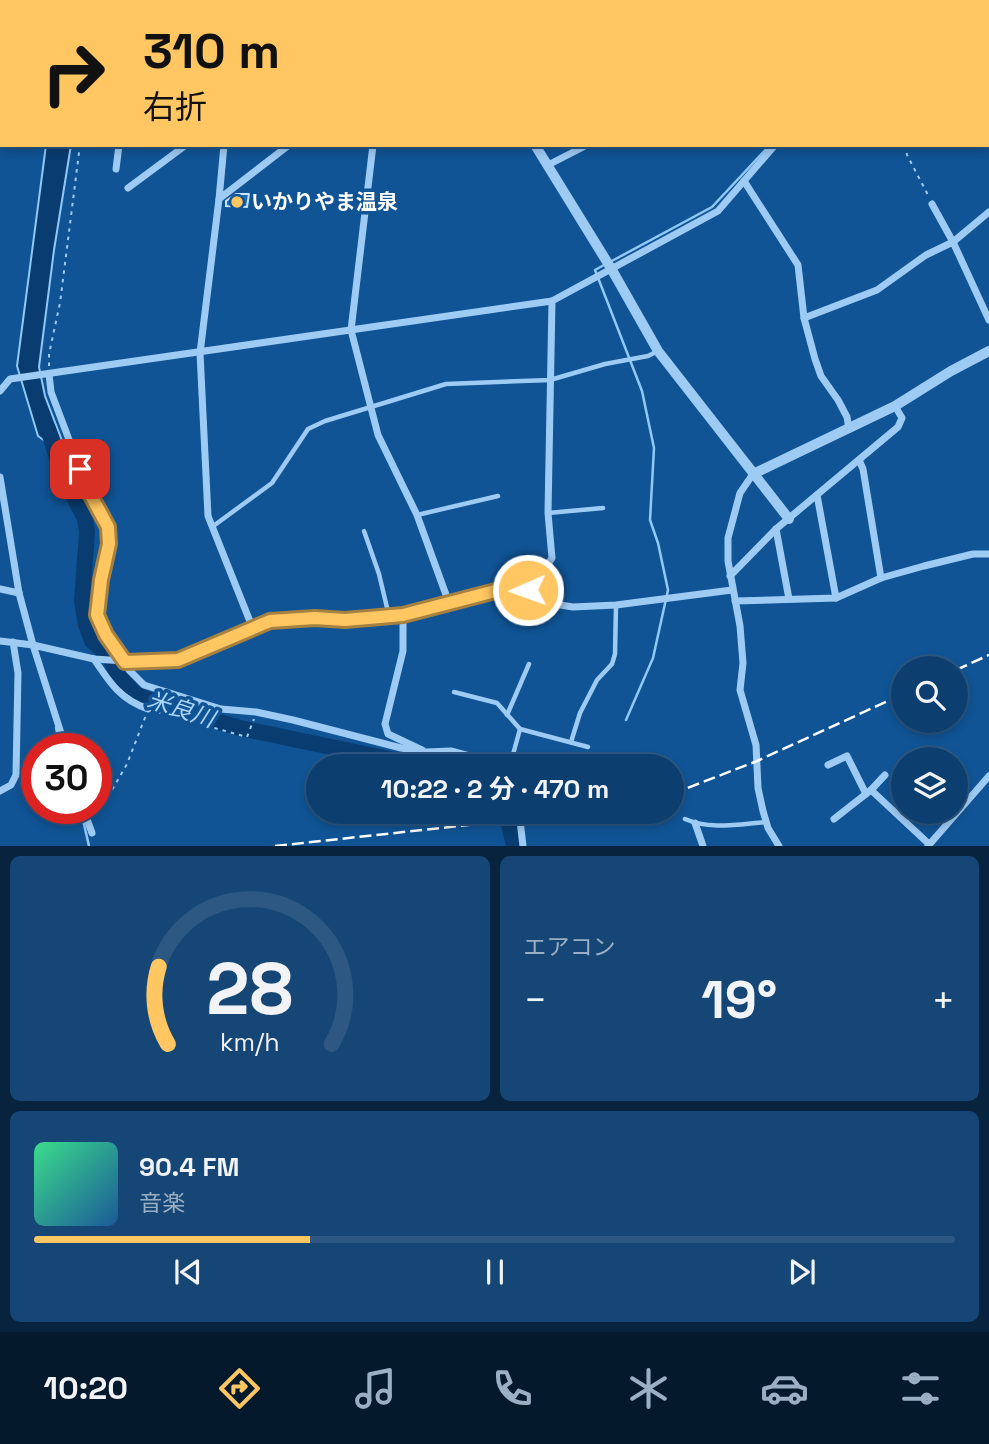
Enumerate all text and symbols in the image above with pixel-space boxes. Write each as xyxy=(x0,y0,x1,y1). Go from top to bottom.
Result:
text: 310 m xyxy=(143,20,280,82)
icon: right xyxy=(28,28,119,119)
text: 右折 xyxy=(143,87,207,127)
place label: いかりやま温泉 xyxy=(251,188,398,215)
marker: いかりやま温泉 xyxy=(229,194,245,210)
pin xyxy=(50,439,110,499)
icon: arrive xyxy=(61,450,99,488)
position arrow xyxy=(491,553,565,627)
map controls xyxy=(891,656,968,824)
button: search xyxy=(891,656,968,733)
water label: 米良川 xyxy=(144,684,221,735)
speed limit sign: 30 xyxy=(21,733,112,824)
button: layers xyxy=(891,747,968,824)
text: 10:22 · 2 分 · 470 m xyxy=(381,772,609,806)
text: エアコン xyxy=(524,932,616,962)
text: 28 xyxy=(206,943,293,1036)
text: 19° xyxy=(701,967,777,1033)
text: − xyxy=(524,976,547,1024)
text: + xyxy=(931,976,955,1024)
text: km/h xyxy=(220,1026,280,1058)
text: 90.4 FM xyxy=(139,1150,239,1184)
text: 音楽 xyxy=(139,1188,185,1218)
icon: previous xyxy=(169,1253,207,1291)
icon: pause xyxy=(476,1253,514,1291)
icon: next xyxy=(783,1253,821,1291)
icon: directions xyxy=(215,1364,264,1413)
icon: music xyxy=(351,1364,400,1413)
icon: phone xyxy=(488,1364,537,1413)
icon: climate xyxy=(624,1364,673,1413)
icon: car xyxy=(760,1364,809,1413)
icon: filters xyxy=(896,1364,945,1413)
text: 10:20 xyxy=(44,1368,128,1408)

